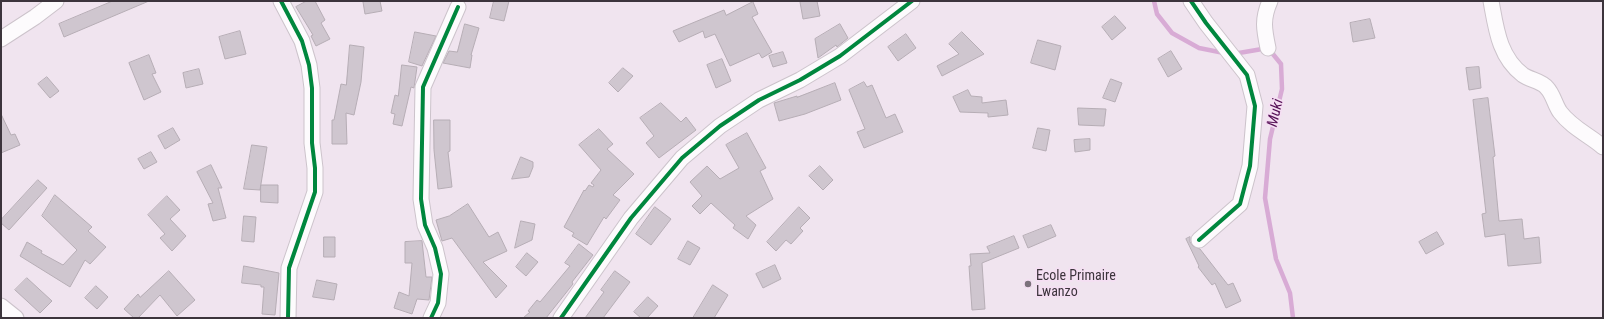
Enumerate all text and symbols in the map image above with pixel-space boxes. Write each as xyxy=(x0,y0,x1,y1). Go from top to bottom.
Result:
water label: Muki xyxy=(1264,97,1288,129)
place label: Ecole Primaire Lwanzo xyxy=(1036,268,1116,300)
marker: Ecole Primaire Lwanzo xyxy=(1023,279,1033,289)

